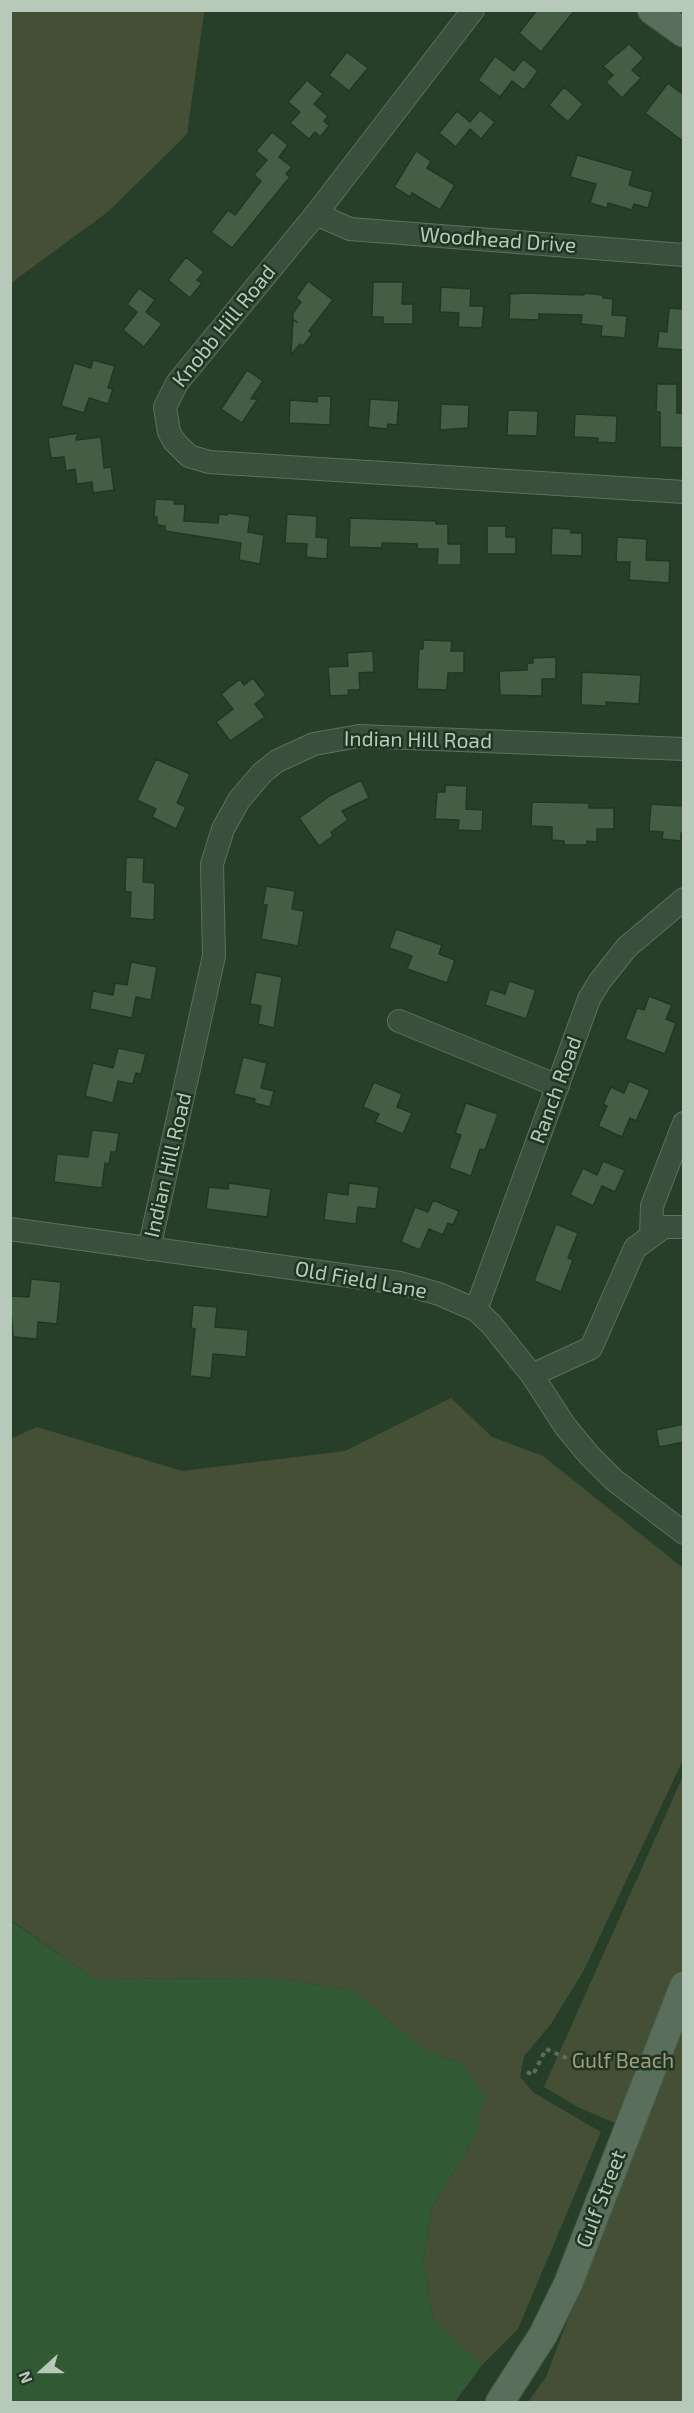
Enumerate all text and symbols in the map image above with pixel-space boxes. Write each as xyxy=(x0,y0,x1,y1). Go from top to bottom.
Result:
street label: Woodhead Drive xyxy=(419,222,577,258)
street label: Knobb Hill Road xyxy=(167,260,281,392)
street label: Indian Hill Road xyxy=(344,726,492,754)
street label: Ranch Road xyxy=(525,1033,587,1147)
street label: Indian Hill Road xyxy=(139,1090,197,1240)
street label: Old Field Lane xyxy=(293,1256,429,1304)
park label: Gulf Beach xyxy=(572,2048,674,2074)
street label: Gulf Street xyxy=(571,2147,631,2251)
north arrow xyxy=(12,2341,72,2401)
text: N xyxy=(14,2369,36,2386)

